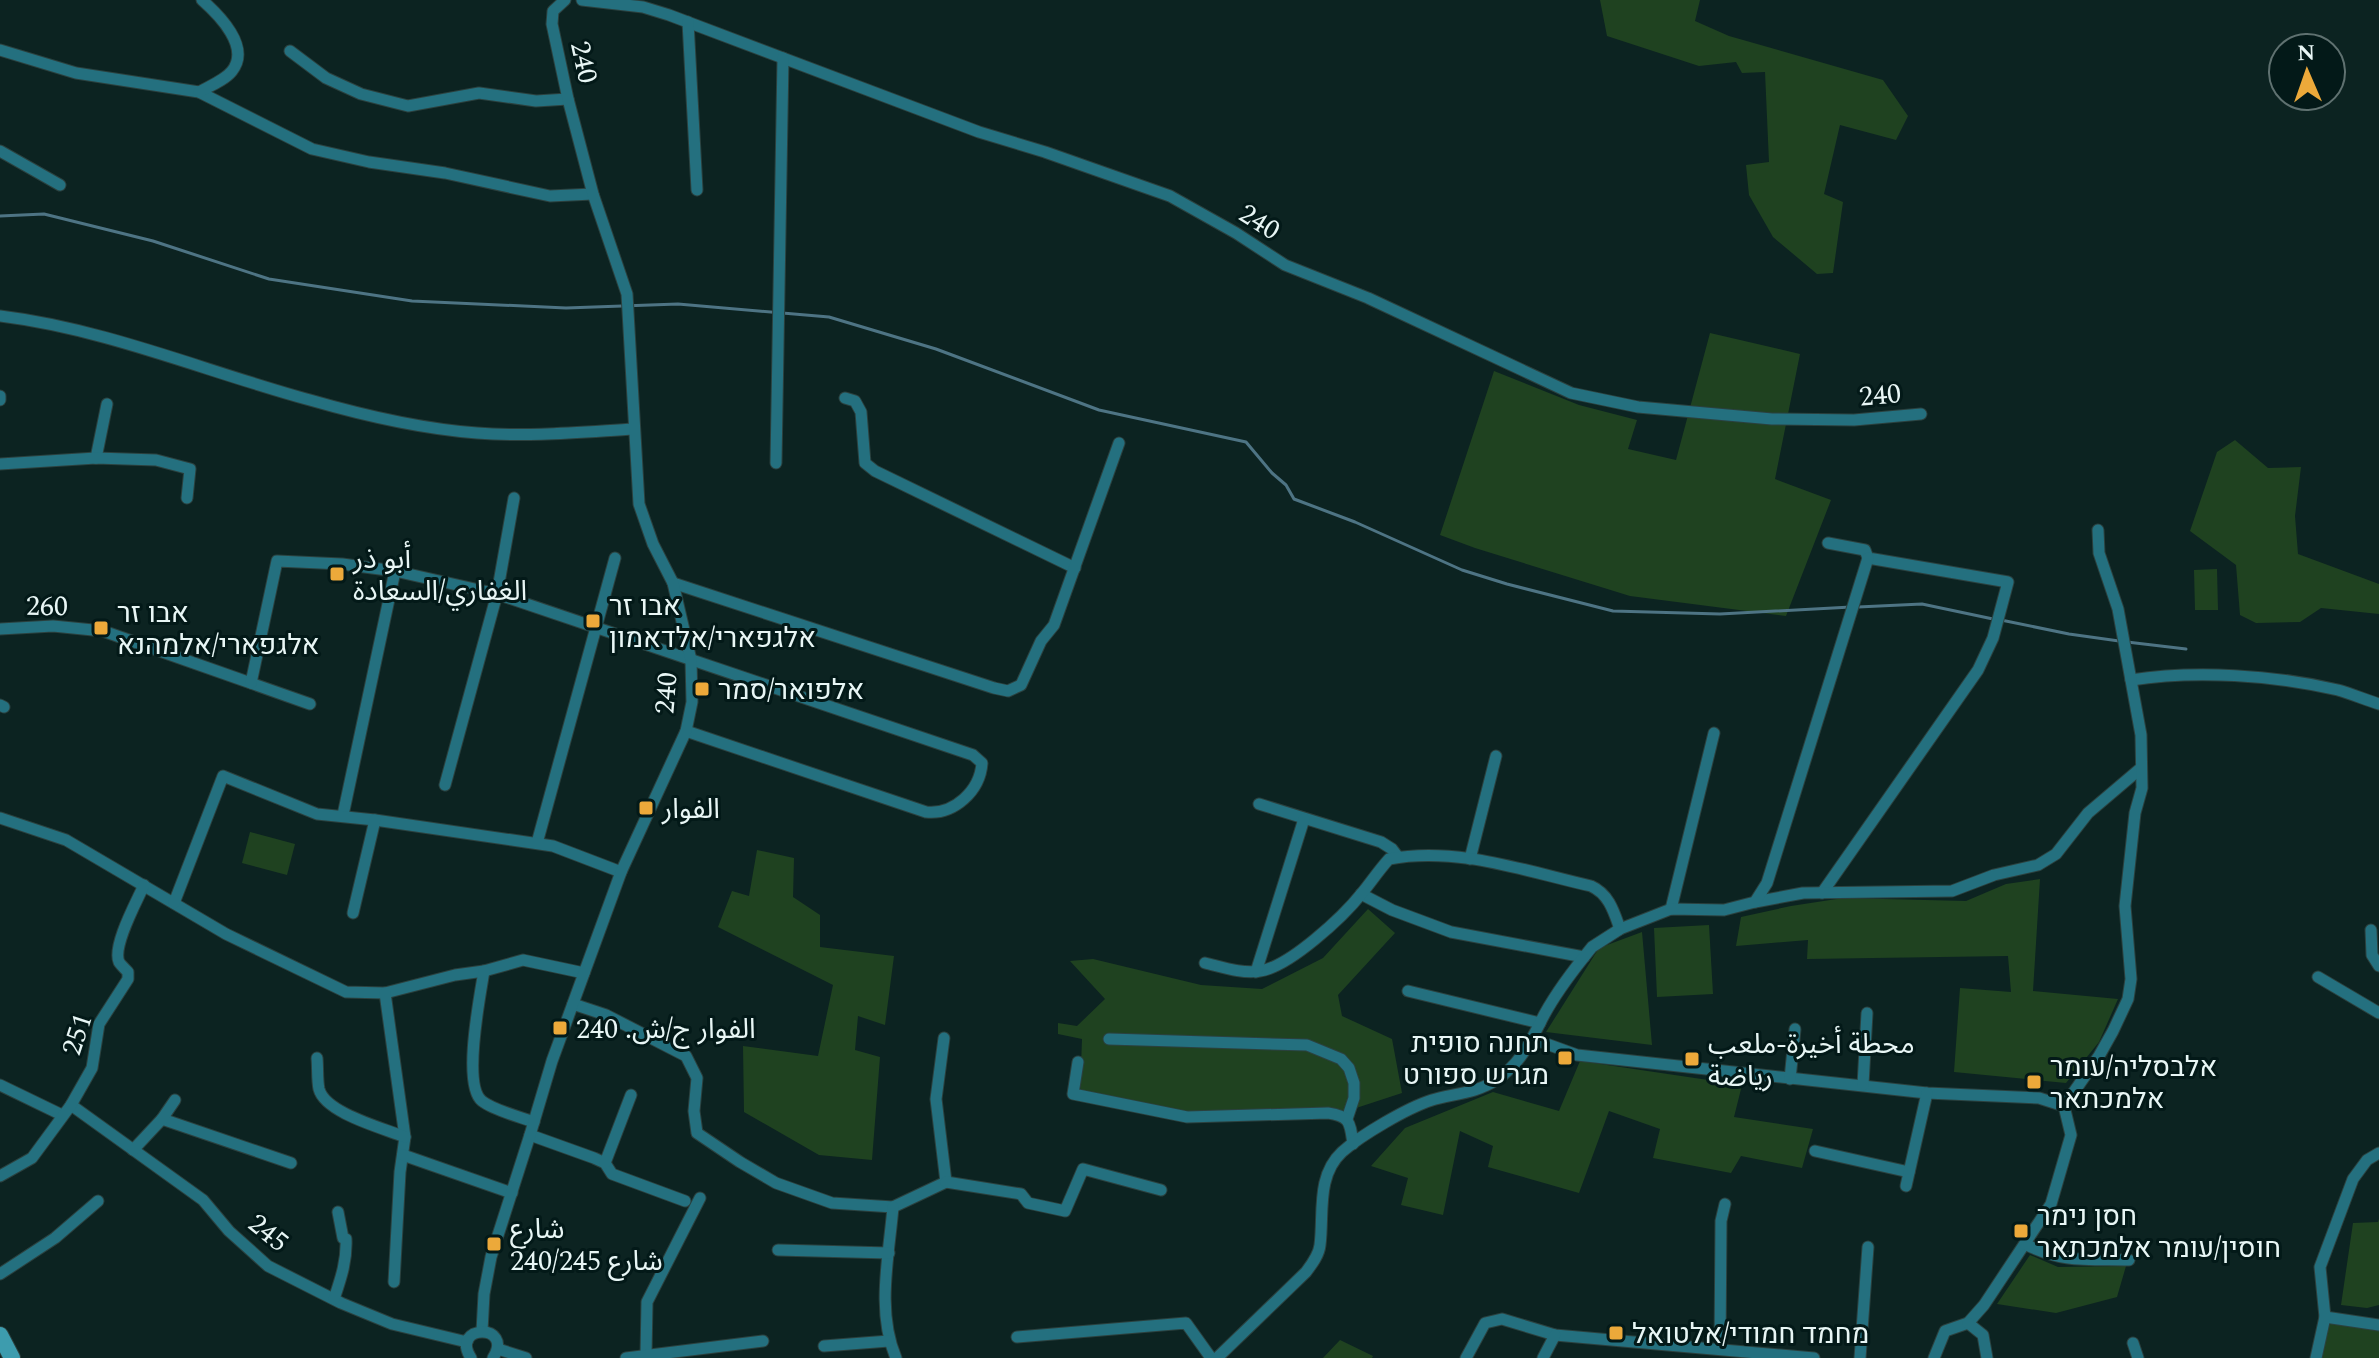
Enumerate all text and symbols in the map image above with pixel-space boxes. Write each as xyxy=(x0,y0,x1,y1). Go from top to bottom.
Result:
north arrow xyxy=(2267,32,2347,112)
street label: 240 xyxy=(558,37,609,87)
text: N xyxy=(2297,37,2316,70)
street label: 240 xyxy=(1230,193,1288,252)
street label: 240 xyxy=(1857,372,1903,419)
place label: أبو ذر الغفاري/السعادة xyxy=(352,538,527,613)
marker: أبو ذر الغفاري/السعادة xyxy=(328,565,346,583)
street label: 260 xyxy=(26,585,68,628)
place label: אבו זר אלגפארי/אלדאמון xyxy=(609,585,816,660)
place label: אבו זר אלגפארי/אלמהנא xyxy=(117,592,320,667)
marker: אבו זר אלגפארי/אלדאמון xyxy=(584,612,602,630)
marker: אבו זר אלגפארי/אלמהנא xyxy=(92,619,110,637)
place label: אלפואר/סמר xyxy=(718,669,864,712)
street label: 240 xyxy=(643,670,690,716)
marker: אלפואר/סמר xyxy=(693,680,711,698)
place label: الفوار xyxy=(661,788,720,831)
marker: الفوار xyxy=(637,799,655,817)
street label: 251 xyxy=(50,1008,104,1061)
place label: الفوار ج/ش. 240 xyxy=(576,1008,756,1051)
marker: الفوار ج/ش. 240 xyxy=(551,1019,569,1037)
place label: תחנה סופית מגרש ספורט xyxy=(1403,1022,1549,1097)
place label: محطة أخيرة-ملعب رياضة xyxy=(1708,1023,1915,1098)
place label: אלבסליה/עומר אלמכתאר xyxy=(2050,1046,2217,1121)
marker: תחנה סופית מגרש ספורט xyxy=(1556,1049,1574,1067)
marker: محطة أخيرة-ملعب رياضة xyxy=(1683,1050,1701,1068)
marker: אלבסליה/עומר אלמכתאר xyxy=(2025,1073,2043,1091)
place label: חסן נימר חוסין/עומר אלמכתאר xyxy=(2037,1195,2281,1270)
street label: 245 xyxy=(238,1203,298,1263)
place label: شارع 240/شارع 245 xyxy=(510,1208,663,1283)
marker: חסן נימר חוסין/עומר אלמכתאר xyxy=(2012,1222,2030,1240)
marker: شارع 240/شارع 245 xyxy=(485,1235,503,1253)
place label: מחמד חמודי/אלטואל xyxy=(1632,1313,1869,1356)
marker: מחמד חמודי/אלטואל xyxy=(1607,1324,1625,1342)

